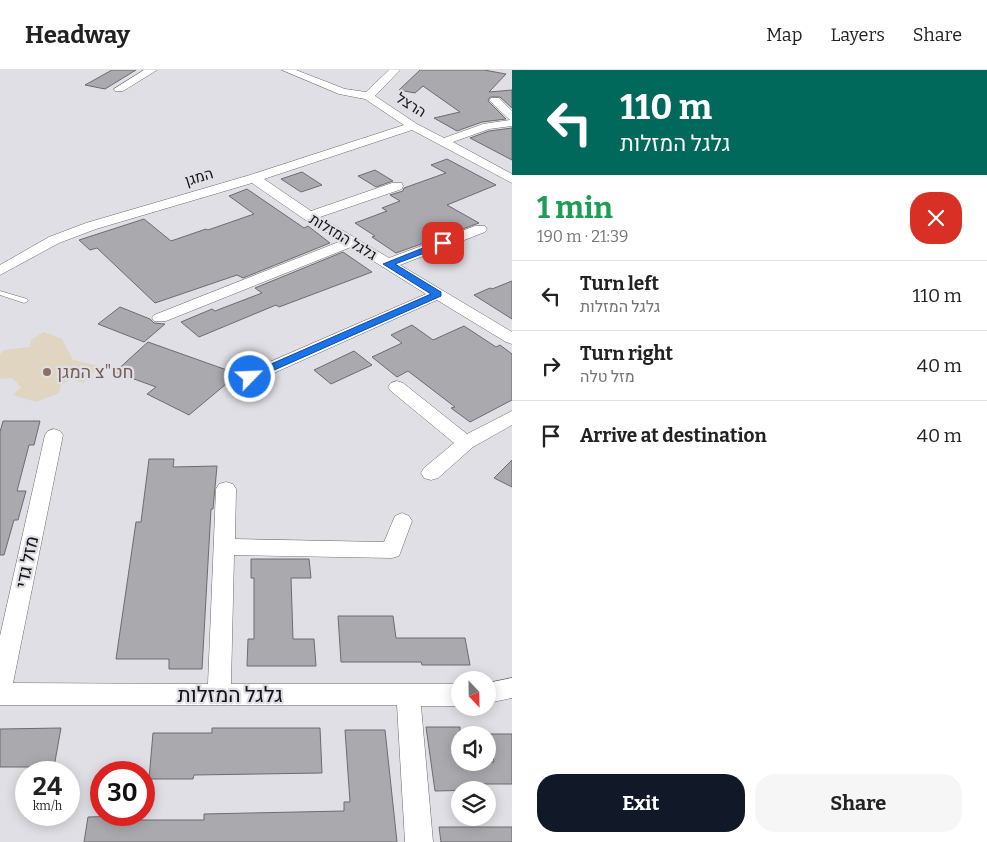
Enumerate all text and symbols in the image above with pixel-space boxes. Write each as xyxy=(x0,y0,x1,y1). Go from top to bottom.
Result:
text: Headway xyxy=(25,21,130,49)
text: Map xyxy=(766,24,802,46)
text: Layers xyxy=(830,24,885,46)
text: Share xyxy=(913,24,962,46)
text: 110 m xyxy=(620,86,712,128)
street label: הרצל xyxy=(393,89,429,121)
icon: left xyxy=(537,90,602,155)
text: גלגל המזלות xyxy=(620,130,730,157)
street label: המגן xyxy=(183,164,215,190)
text: 1 min xyxy=(537,190,613,226)
button: close xyxy=(910,192,962,244)
street label: גלגל המזלות xyxy=(306,210,380,264)
pin xyxy=(422,222,464,264)
text: 190 m · 21:39 xyxy=(537,227,628,246)
icon: arrive xyxy=(429,229,457,257)
text: Turn left xyxy=(580,272,659,295)
icon: left xyxy=(537,282,565,310)
text: 110 m xyxy=(912,284,962,307)
text: גלגל המזלות xyxy=(580,297,660,316)
text: Turn right xyxy=(580,342,673,365)
position arrow xyxy=(223,350,275,402)
icon: right xyxy=(537,352,565,380)
text: 40 m xyxy=(917,354,962,377)
place label: חט"צ המגן xyxy=(57,361,134,383)
marker: חט"צ המגן xyxy=(41,366,53,378)
text: מזל טלה xyxy=(580,367,635,386)
icon: arrive xyxy=(537,422,565,450)
text: Arrive at destination xyxy=(580,424,767,447)
text: 40 m xyxy=(917,424,962,447)
street label: מזל גדי xyxy=(11,534,43,590)
north arrow xyxy=(451,671,496,716)
map controls xyxy=(451,671,496,826)
street label: גלגל המזלות xyxy=(177,682,283,708)
button: sound xyxy=(451,726,496,771)
speed limit sign: 30 xyxy=(90,761,155,826)
text: 24 xyxy=(33,772,62,802)
button: Exit xyxy=(537,774,745,832)
button: Share xyxy=(755,774,962,832)
button: layers xyxy=(451,781,496,826)
text: km/h xyxy=(33,799,62,813)

